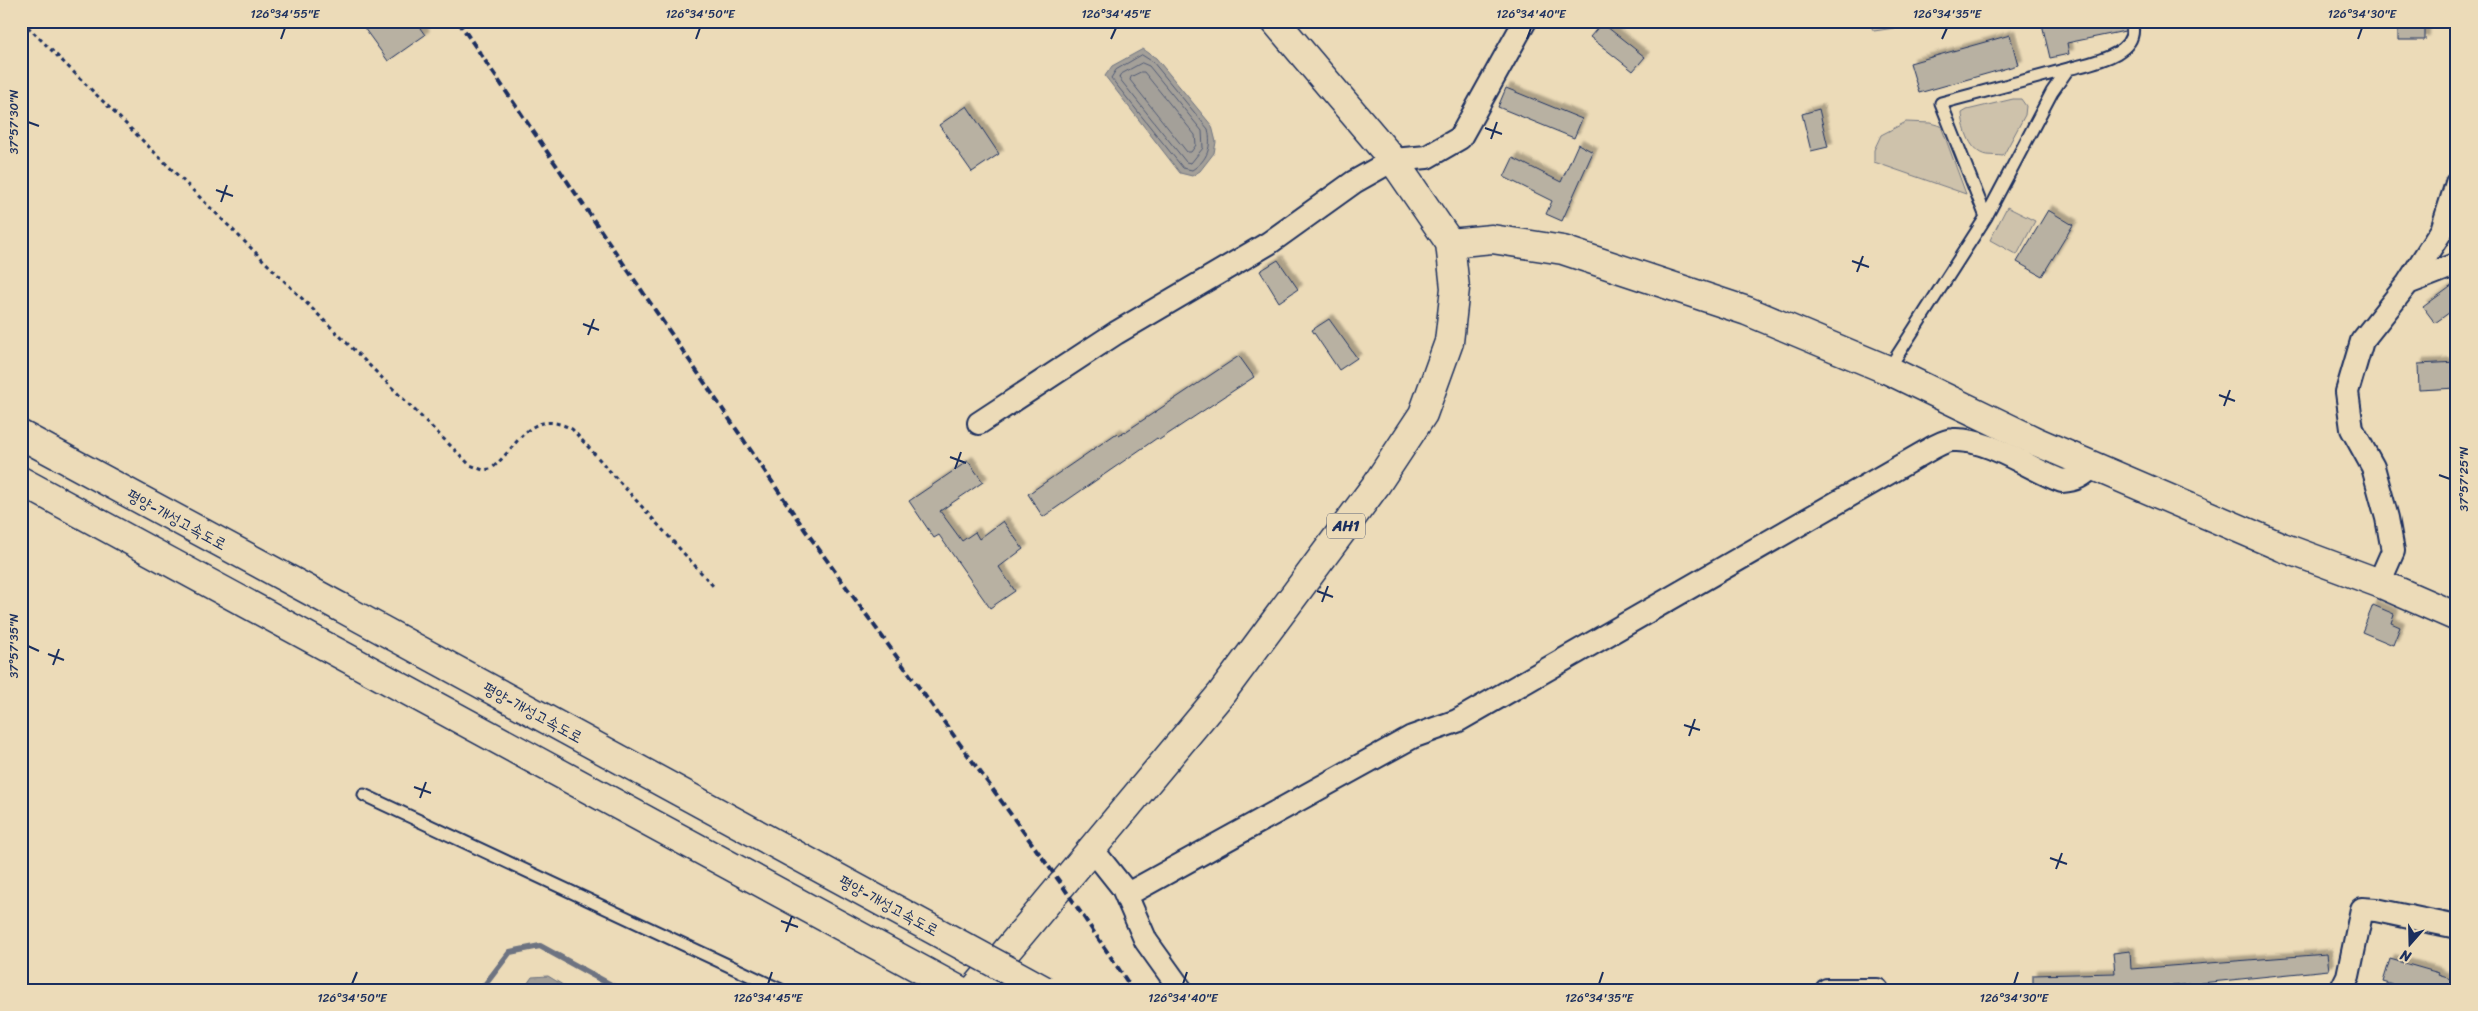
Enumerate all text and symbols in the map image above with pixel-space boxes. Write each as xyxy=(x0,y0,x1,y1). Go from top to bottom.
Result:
text: 126°34'55"E xyxy=(251,3,321,25)
text: 126°34'50"E xyxy=(665,3,736,25)
text: 126°34'45"E xyxy=(1081,3,1152,25)
text: 126°34'40"E xyxy=(1496,3,1567,25)
text: 126°34'35"E xyxy=(1913,3,1982,25)
text: 126°34'30"E xyxy=(2328,3,2398,25)
text: 37°57'30"N xyxy=(3,89,25,154)
text: 37°57'25"N xyxy=(2453,446,2475,511)
street label: 평양-개성고속도로 xyxy=(121,481,232,558)
road number: AH1 xyxy=(1327,514,1365,538)
text: 37°57'35"N xyxy=(3,613,25,678)
street label: 평양-개성고속도로 xyxy=(477,674,588,751)
street label: 평양-개성고속도로 xyxy=(833,867,944,944)
north arrow xyxy=(2386,918,2436,968)
text: N xyxy=(2397,942,2415,969)
text: 126°34'50"E xyxy=(317,987,388,1009)
text: 126°34'45"E xyxy=(733,987,804,1009)
text: 126°34'40"E xyxy=(1148,987,1219,1009)
text: 126°34'35"E xyxy=(1565,987,1634,1009)
text: 126°34'30"E xyxy=(1980,987,2050,1009)

